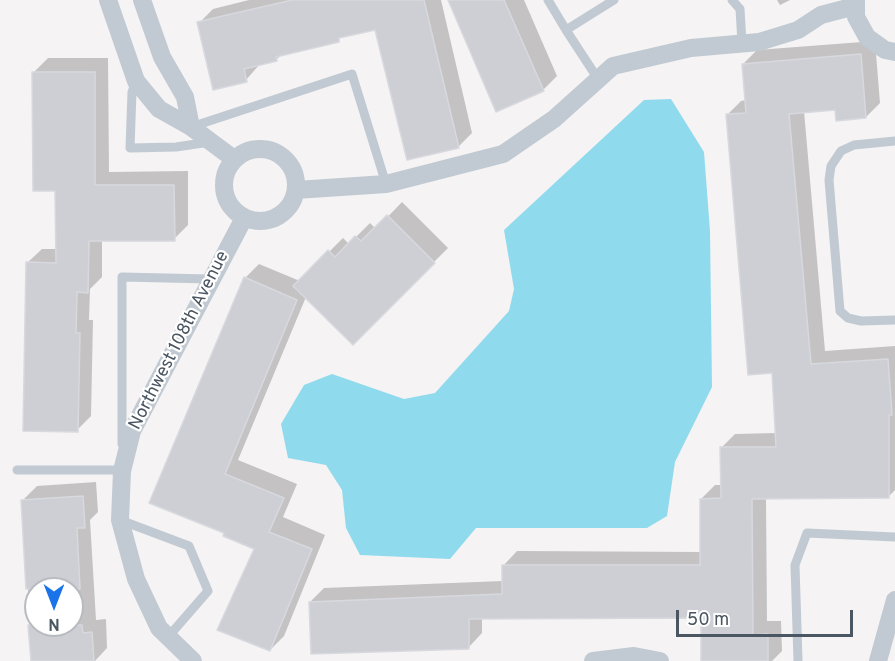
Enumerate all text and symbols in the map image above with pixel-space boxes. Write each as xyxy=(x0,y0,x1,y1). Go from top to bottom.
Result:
street label: Northwest 108th Avenue xyxy=(125,248,235,434)
north arrow xyxy=(24,577,84,637)
scale bar xyxy=(679,598,856,636)
text: 50 m xyxy=(687,609,729,632)
text: N xyxy=(48,613,60,633)

